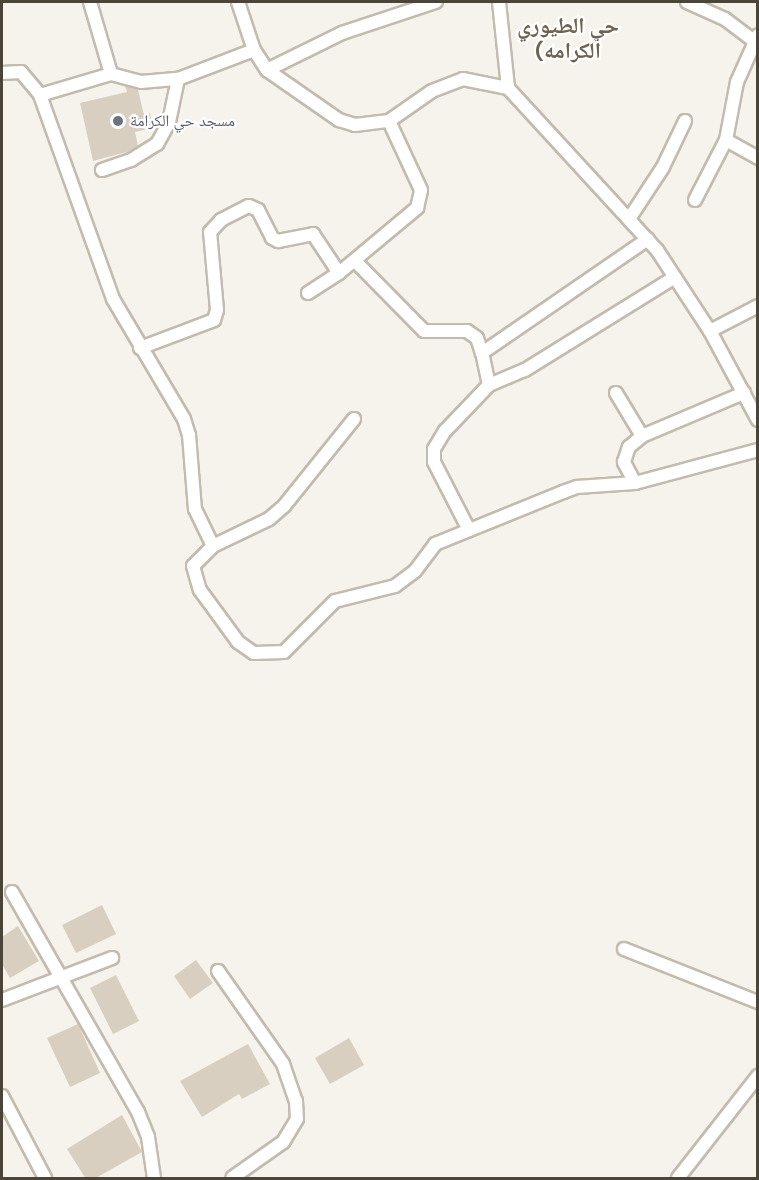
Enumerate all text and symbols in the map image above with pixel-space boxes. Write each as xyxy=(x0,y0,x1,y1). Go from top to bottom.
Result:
district label: حي الطيوري (الكرامه xyxy=(517,12,619,63)
place label: مسجد حي الكرامة xyxy=(130,111,235,131)
marker: مسجد حي الكرامة xyxy=(111,114,125,128)

